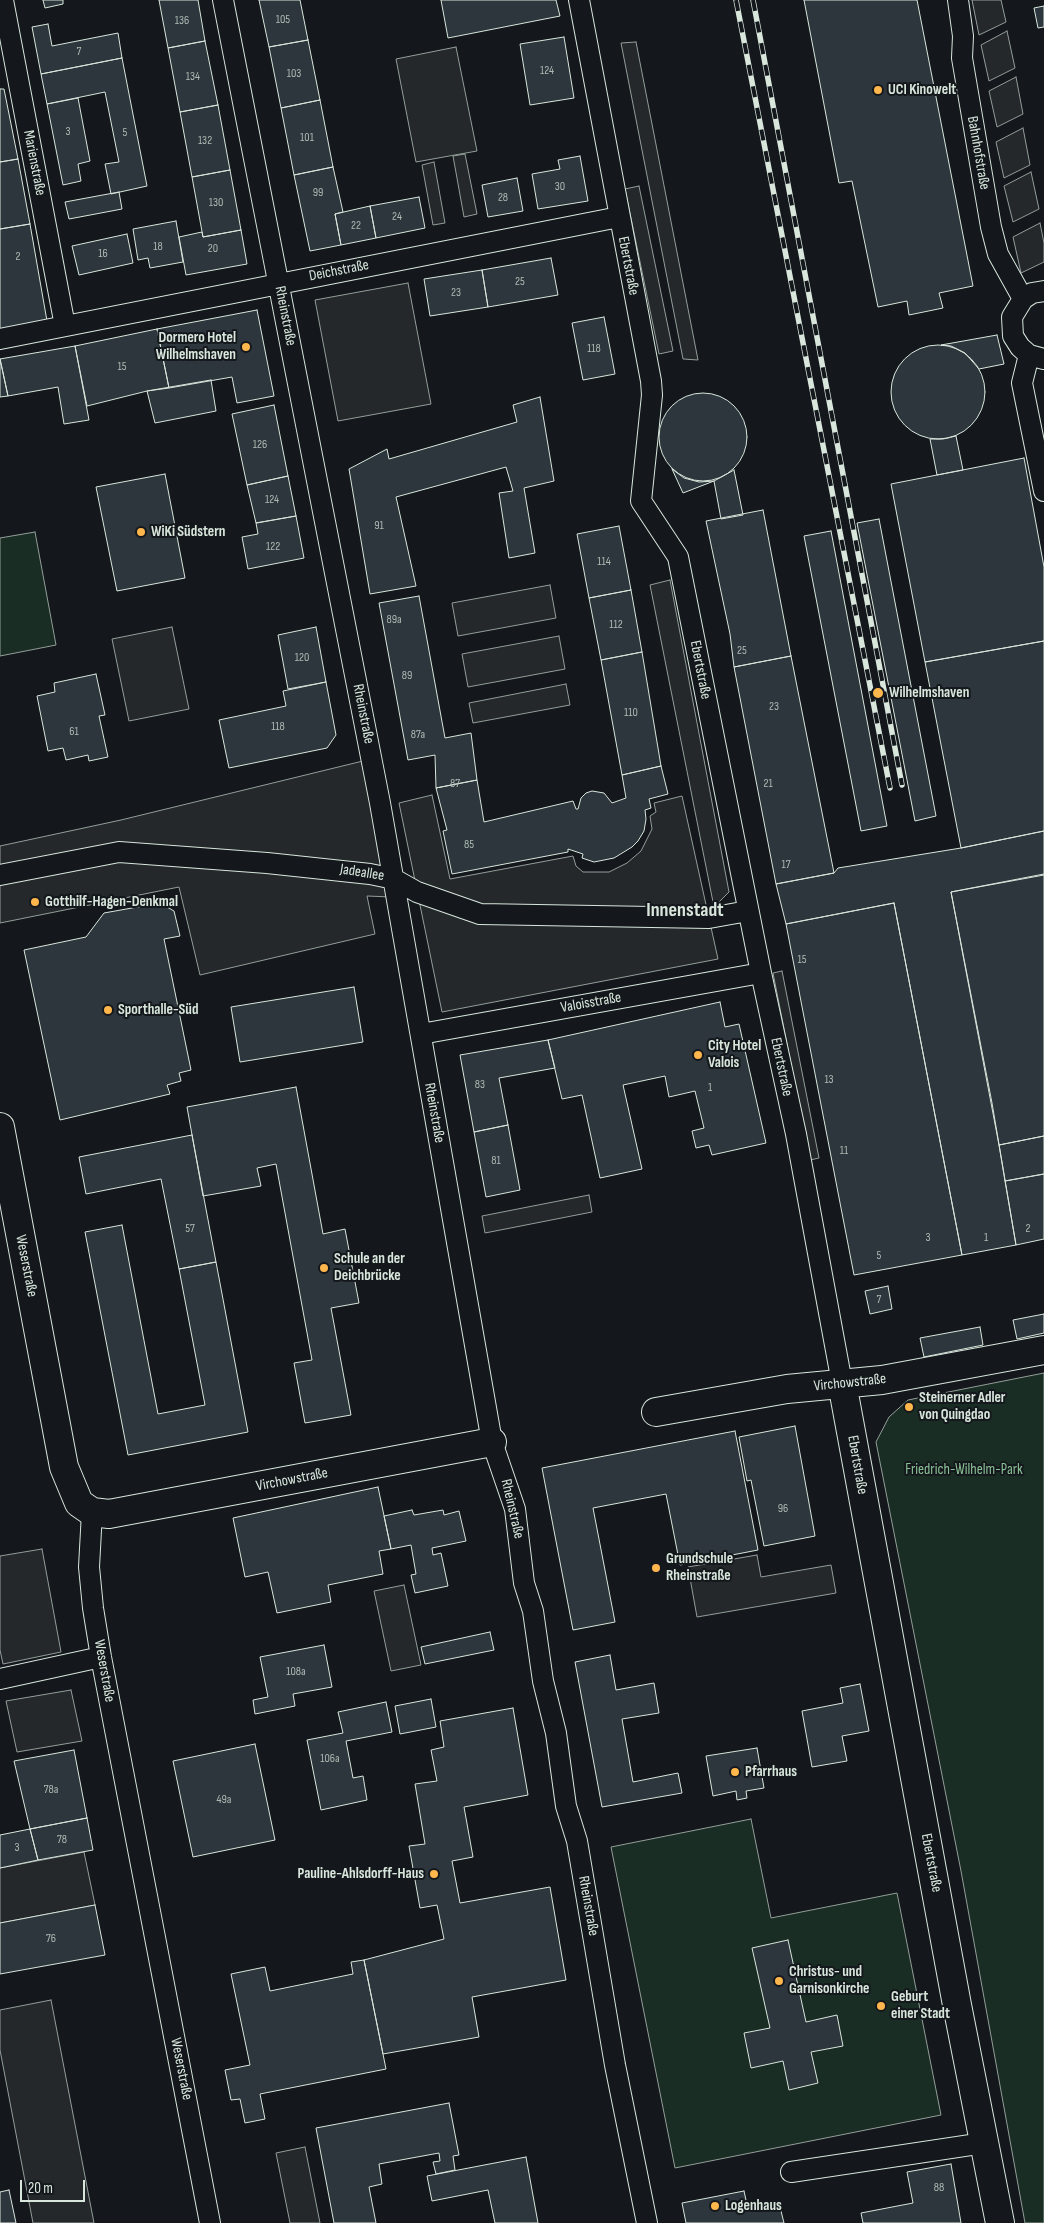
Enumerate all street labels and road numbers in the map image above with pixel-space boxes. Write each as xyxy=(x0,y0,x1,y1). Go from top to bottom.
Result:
street label: Bahnhofstraße xyxy=(963,115,993,191)
street label: Marienstraße xyxy=(19,129,49,197)
street label: Ebertstraße xyxy=(613,235,643,297)
street label: Deichstraße xyxy=(307,256,371,286)
street label: Rheinstraße xyxy=(270,284,300,348)
street label: Ebertstraße xyxy=(685,639,715,701)
street label: Rheinstraße xyxy=(348,682,378,746)
street label: Jadeallee xyxy=(339,861,385,885)
street label: Valoisstraße xyxy=(559,989,623,1017)
street label: Ebertstraße xyxy=(766,1036,796,1098)
street label: Rheinstraße xyxy=(420,1082,448,1144)
street label: Weserstraße xyxy=(11,1233,41,1299)
street label: Virchowstraße xyxy=(813,1370,887,1396)
street label: Ebertstraße xyxy=(843,1434,871,1496)
street label: Virchowstraße xyxy=(255,1464,329,1496)
street label: Rheinstraße xyxy=(496,1477,528,1541)
street label: Weserstraße xyxy=(90,1638,118,1704)
street label: Ebertstraße xyxy=(916,1832,946,1894)
street label: Rheinstraße xyxy=(574,1875,602,1937)
street label: Weserstraße xyxy=(166,2036,196,2102)

